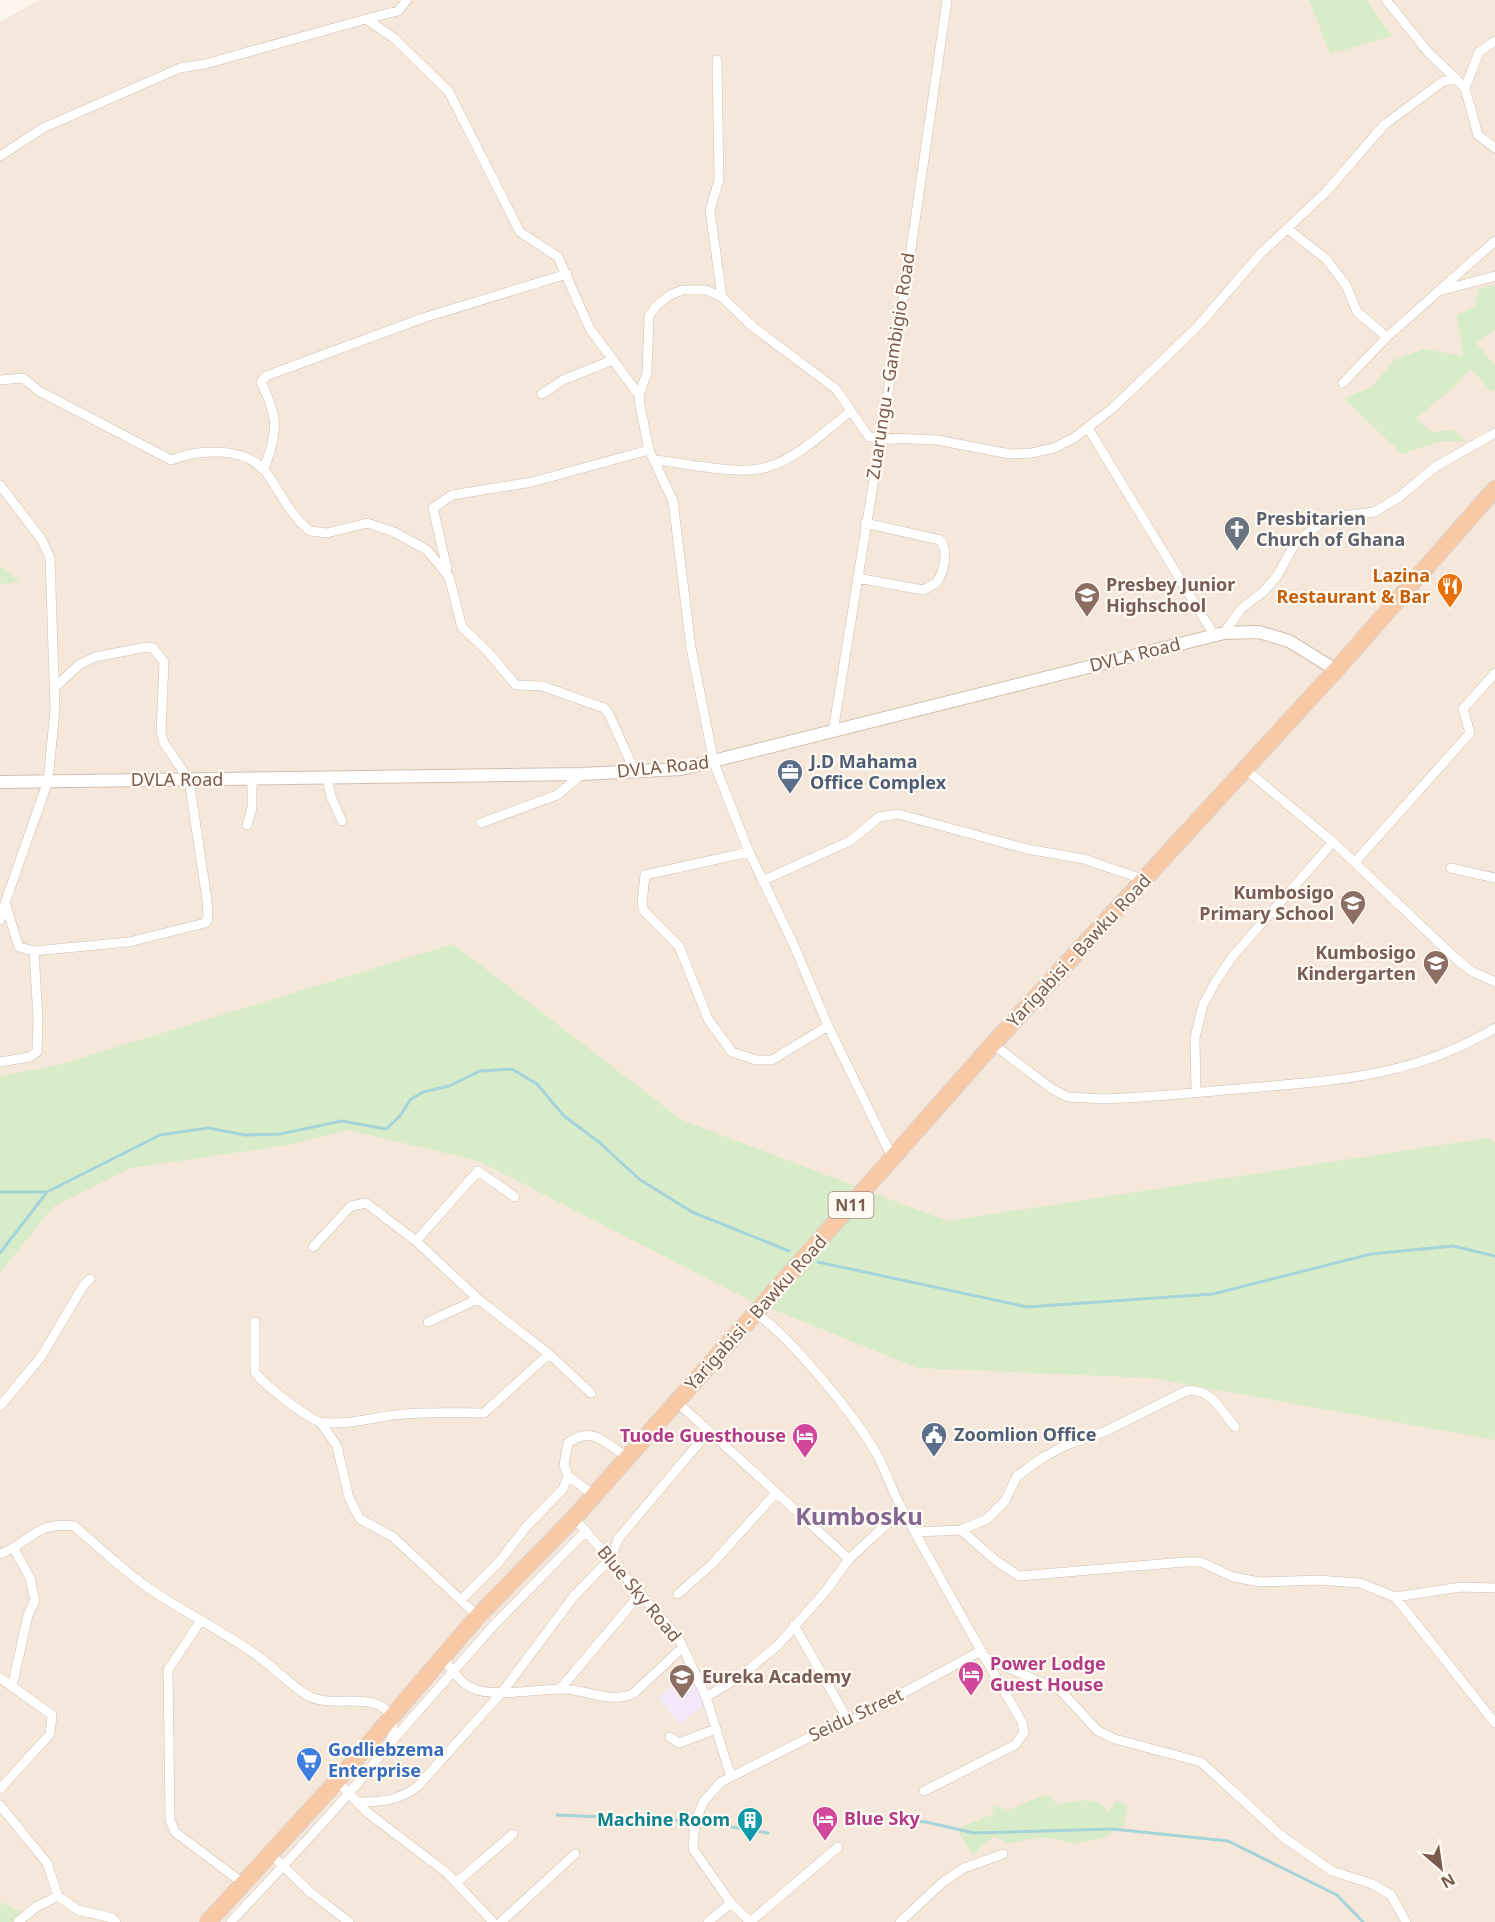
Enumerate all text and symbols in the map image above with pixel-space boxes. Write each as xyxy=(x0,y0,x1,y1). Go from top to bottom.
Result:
street label: Zuarungu - Gambigio Road xyxy=(860,251,920,481)
place label: Presbitarien Church of Ghana xyxy=(1256,506,1405,551)
church icon: Presbitarien Church of Ghana xyxy=(1222,514,1252,552)
place label: Lazina Restaurant & Bar xyxy=(1276,563,1430,608)
restaurant icon: Lazina Restaurant & Bar xyxy=(1435,571,1465,609)
place label: Presbey Junior Highschool xyxy=(1106,572,1235,617)
school or university icon: Presbey Junior Highschool xyxy=(1072,580,1102,618)
street label: DVLA Road xyxy=(1087,631,1183,677)
street label: DVLA Road xyxy=(616,749,710,783)
place label: J.D Mahama Office Complex xyxy=(808,749,947,794)
office icon: J.D Mahama Office Complex xyxy=(775,757,805,795)
street label: DVLA Road xyxy=(131,767,223,791)
street label: Yarigabisi - Bawku Road xyxy=(1001,868,1156,1032)
place label: Kumbosigo Primary School xyxy=(1199,880,1334,925)
school or university icon: Kumbosigo Primary School xyxy=(1338,888,1368,926)
place label: Kumbosigo Kindergarten xyxy=(1297,940,1416,985)
school or university icon: Kumbosigo Kindergarten xyxy=(1421,948,1451,986)
road number: N11 xyxy=(828,1192,874,1218)
street label: Yarigabisi - Bawku Road xyxy=(679,1229,832,1395)
public building icon: Zoomlion Office xyxy=(919,1420,949,1458)
hotel icon: Tuode Guesthouse xyxy=(790,1421,820,1459)
place label: Zoomlion Office xyxy=(954,1422,1096,1446)
place label: Tuode Guesthouse xyxy=(620,1423,786,1447)
district label: Kumbosku xyxy=(795,1499,923,1532)
street label: Blue Sky Road xyxy=(592,1540,687,1647)
place label: Power Lodge Guest House xyxy=(990,1651,1106,1696)
hotel icon: Power Lodge Guest House xyxy=(956,1659,986,1697)
school or university icon: Eureka Academy xyxy=(667,1662,697,1700)
place label: Eureka Academy xyxy=(702,1664,852,1688)
street label: Seidu Street xyxy=(804,1681,907,1746)
place label: Godliebzema Enterprise xyxy=(328,1737,444,1782)
supermarket icon: Godliebzema Enterprise xyxy=(294,1745,324,1783)
hotel icon: Blue Sky xyxy=(810,1804,840,1842)
building icon: Machine Room xyxy=(735,1805,765,1843)
place label: Blue Sky xyxy=(844,1806,921,1830)
place label: Machine Room xyxy=(597,1807,730,1831)
north arrow xyxy=(1411,1838,1471,1898)
text: N xyxy=(1437,1868,1459,1894)

